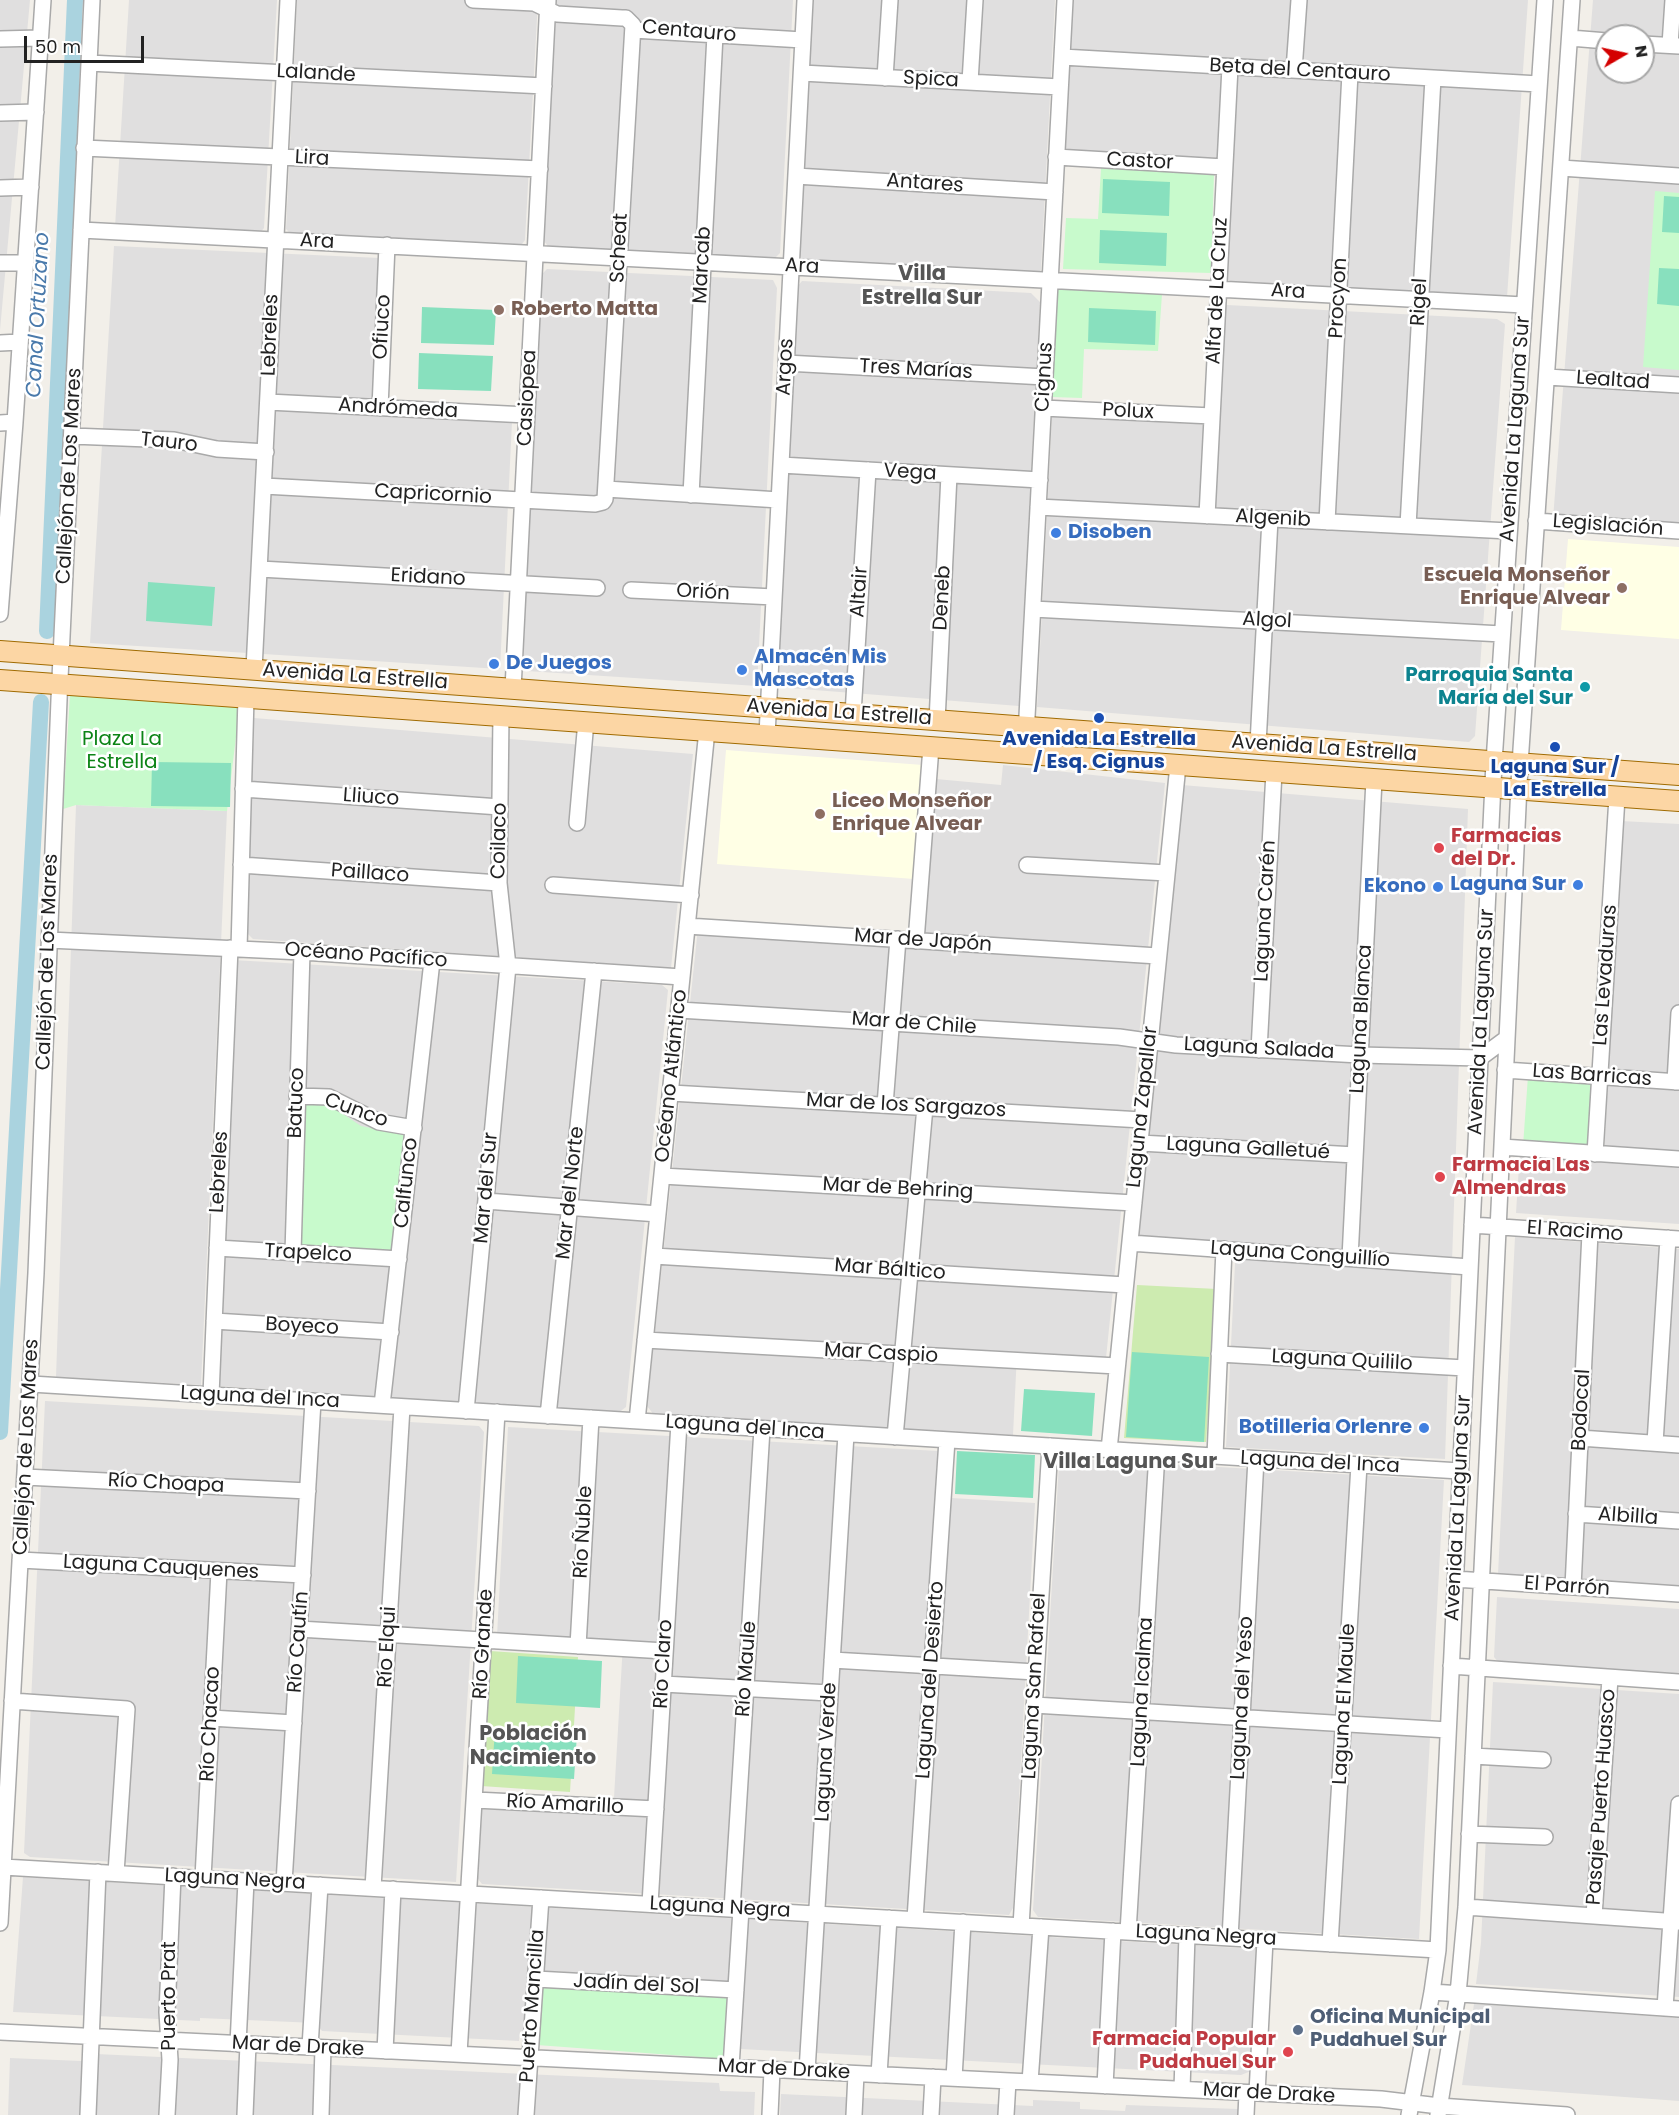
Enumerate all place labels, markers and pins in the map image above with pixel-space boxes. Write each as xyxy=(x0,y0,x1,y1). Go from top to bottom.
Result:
place label: Roberto Matta xyxy=(511,298,658,322)
marker: Roberto Matta xyxy=(492,303,506,317)
place label: Disoben xyxy=(1068,521,1152,545)
marker: Disoben xyxy=(1049,526,1063,540)
place label: Escuela Monseñor Enrique Alvear xyxy=(1424,564,1610,611)
marker: Escuela Monseñor Enrique Alvear xyxy=(1615,581,1629,595)
place label: Almacén Mis Mascotas xyxy=(754,646,887,693)
place label: De Juegos xyxy=(506,652,612,676)
marker: De Juegos xyxy=(487,657,501,671)
marker: Almacén Mis Mascotas xyxy=(735,663,749,677)
place label: Parroquia Santa María del Sur xyxy=(1405,664,1573,711)
marker: Parroquia Santa María del Sur xyxy=(1578,680,1592,694)
marker: Avenida La Estrella / Esq. Cignus xyxy=(1092,711,1106,725)
place label: Avenida La Estrella / Esq. Cignus xyxy=(1002,728,1196,775)
marker: Laguna Sur / La Estrella xyxy=(1548,740,1562,754)
place label: Laguna Sur / La Estrella xyxy=(1490,756,1620,803)
place label: Liceo Monseñor Enrique Alvear xyxy=(832,790,992,837)
marker: Liceo Monseñor Enrique Alvear xyxy=(813,807,827,821)
place label: Farmacias del Dr. xyxy=(1451,825,1562,872)
marker: Farmacias del Dr. xyxy=(1432,841,1446,855)
place label: Laguna Sur xyxy=(1450,873,1566,897)
place label: Ekono xyxy=(1364,875,1426,899)
marker: Laguna Sur xyxy=(1571,878,1585,892)
marker: Ekono xyxy=(1431,880,1445,894)
place label: Farmacia Las Almendras xyxy=(1452,1154,1590,1201)
marker: Farmacia Las Almendras xyxy=(1433,1170,1447,1184)
place label: Botilleria Orlenre xyxy=(1239,1416,1412,1440)
marker: Botilleria Orlenre xyxy=(1417,1421,1431,1435)
place label: Oficina Municipal Pudahuel Sur xyxy=(1310,2006,1490,2053)
marker: Oficina Municipal Pudahuel Sur xyxy=(1291,2023,1305,2037)
place label: Farmacia Popular Pudahuel Sur xyxy=(1092,2028,1276,2075)
marker: Farmacia Popular Pudahuel Sur xyxy=(1281,2045,1295,2059)

